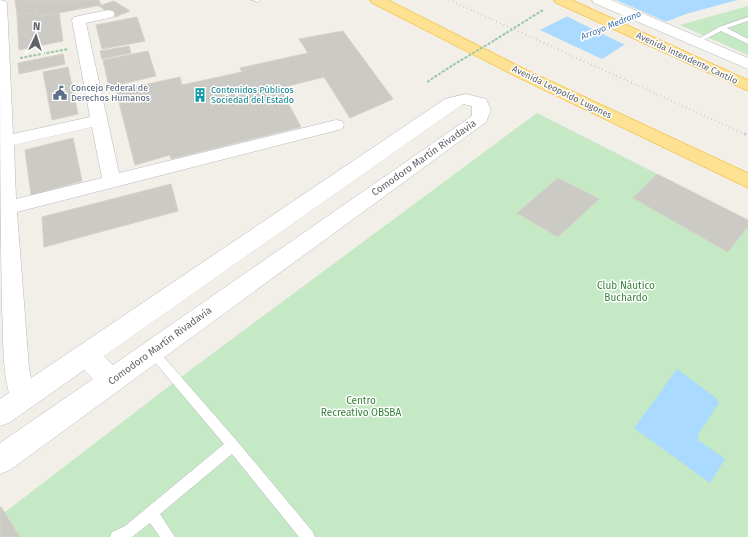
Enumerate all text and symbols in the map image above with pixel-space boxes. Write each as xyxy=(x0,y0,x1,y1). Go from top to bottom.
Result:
water label: Arroyo Medrano xyxy=(578,8,643,42)
north arrow xyxy=(16,16,56,56)
text: N xyxy=(33,20,41,33)
street label: Avenida Intendente Cantilo xyxy=(635,30,739,86)
street label: Avenida Leopoldo Lugones xyxy=(511,64,613,120)
place label: Concejo Federal de Derechos Humanos xyxy=(71,83,150,103)
public building icon: Concejo Federal de Derechos Humanos xyxy=(52,85,68,101)
place label: Contenidos Públicos Sociedad del Estado xyxy=(211,85,294,105)
building icon: Contenidos Públicos Sociedad del Estado xyxy=(192,87,208,103)
street label: Comodoro Martín Rivadavia xyxy=(369,116,479,199)
park label: Club Náutico Buchardo xyxy=(597,280,655,304)
street label: Comodoro Martín Rivadavia xyxy=(105,304,214,388)
park label: Centro Recreativo OBSBA xyxy=(321,395,401,419)

